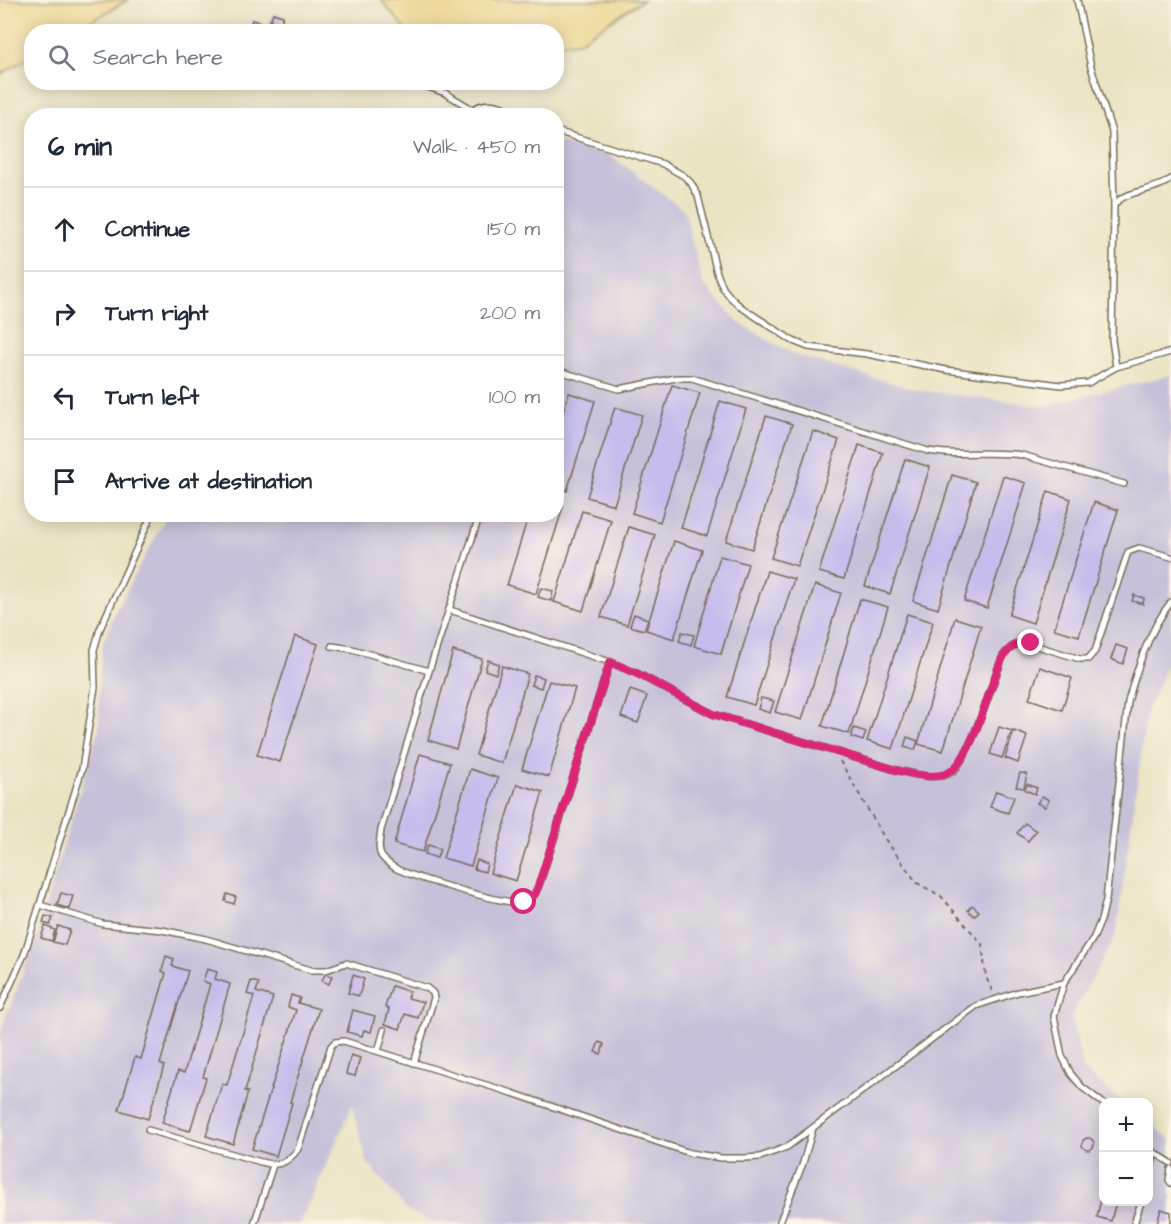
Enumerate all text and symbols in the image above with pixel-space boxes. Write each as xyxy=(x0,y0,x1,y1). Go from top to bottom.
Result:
search box xyxy=(24,24,564,90)
icon: search xyxy=(45,41,78,74)
text: Search here xyxy=(93,42,223,73)
text: 6 min xyxy=(48,129,112,165)
text: Walk · 450 m xyxy=(413,133,540,161)
icon: ahead xyxy=(48,213,81,246)
text: Continue xyxy=(105,214,190,245)
text: 150 m xyxy=(487,215,540,243)
icon: right xyxy=(48,297,81,330)
text: Turn right xyxy=(105,298,208,329)
text: 200 m xyxy=(480,299,540,327)
icon: left xyxy=(48,381,81,414)
text: Turn left xyxy=(105,382,199,413)
text: 100 m xyxy=(489,383,540,411)
icon: arrive xyxy=(48,465,81,498)
text: Arrive at destination xyxy=(105,466,312,497)
route end xyxy=(1017,629,1043,655)
route start xyxy=(510,888,536,914)
map controls xyxy=(1099,1098,1153,1206)
button: + xyxy=(1099,1098,1153,1152)
button: − xyxy=(1099,1152,1153,1206)

